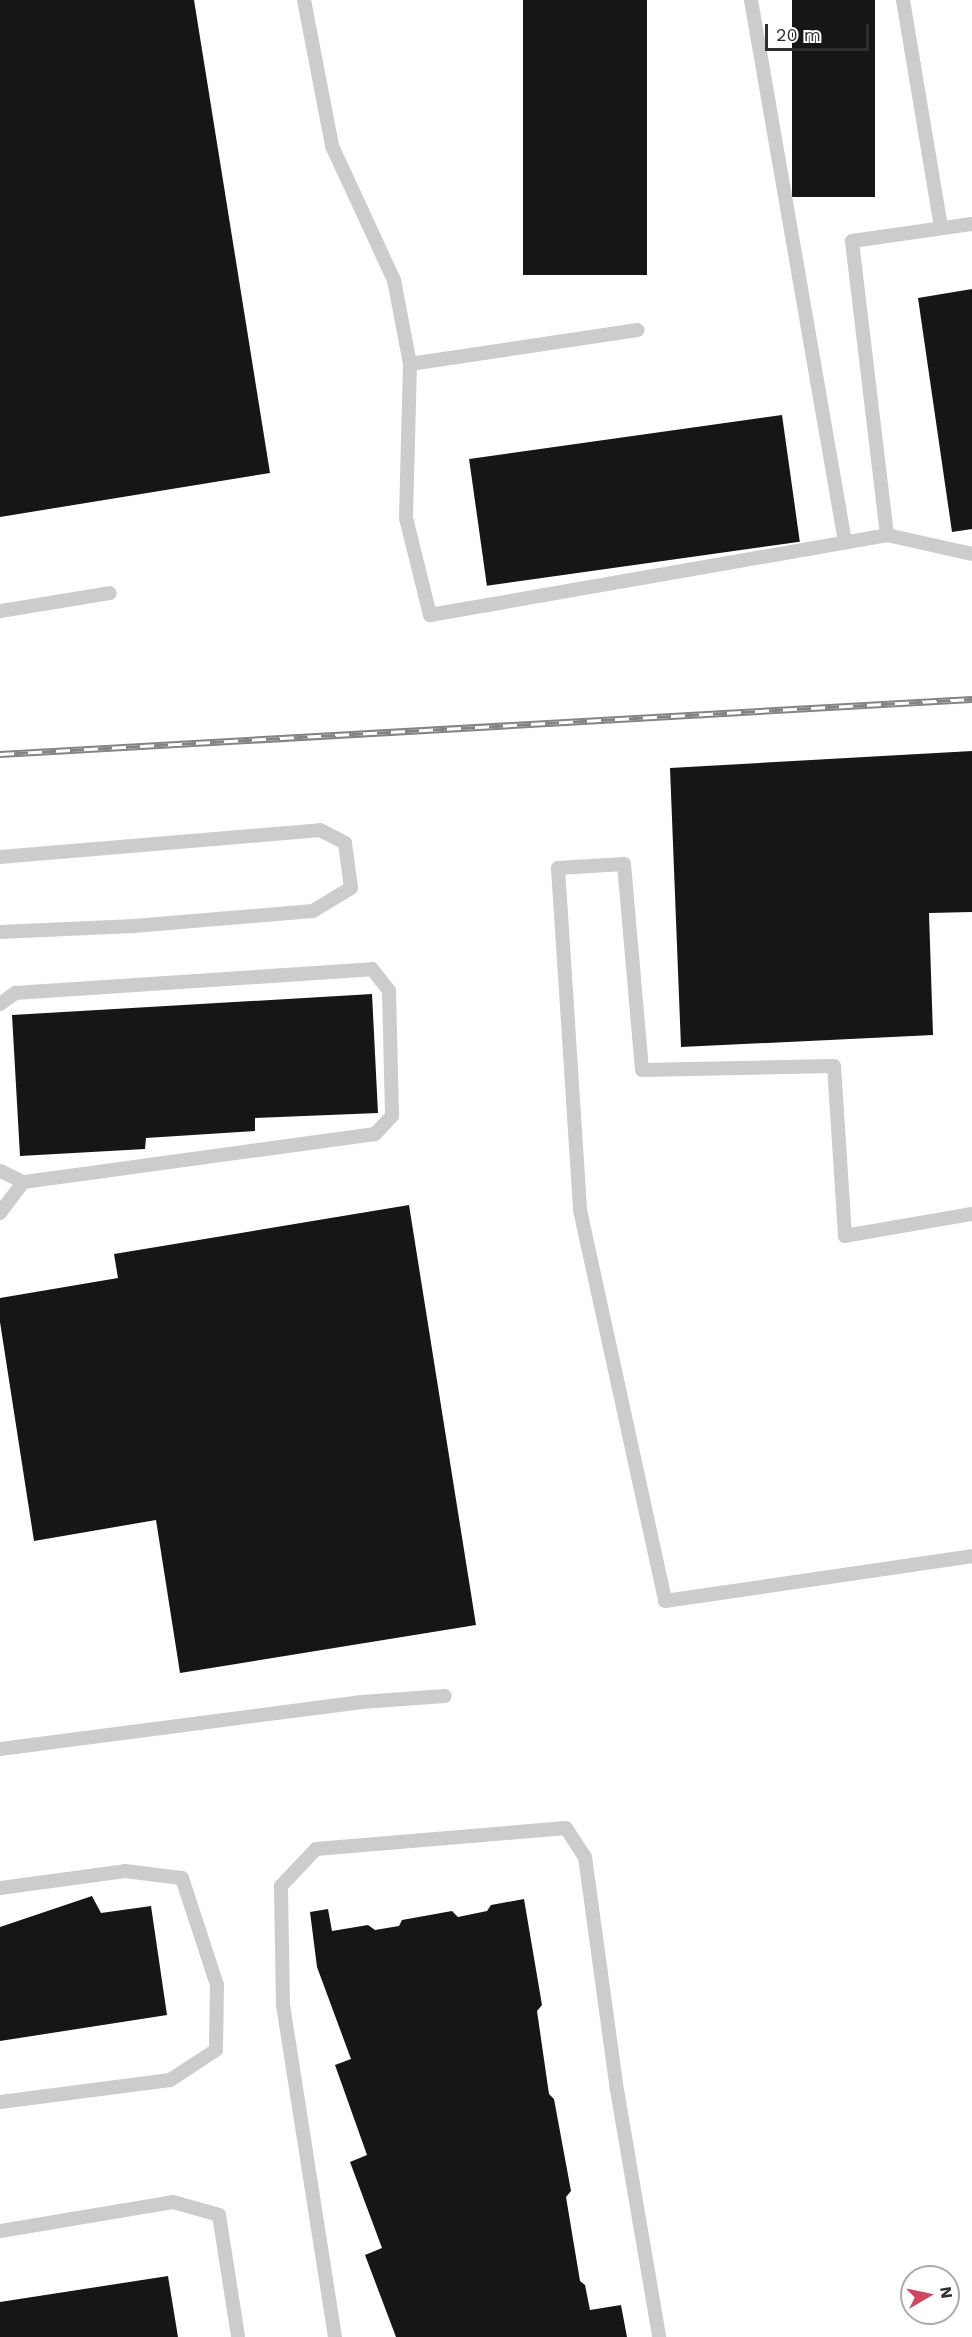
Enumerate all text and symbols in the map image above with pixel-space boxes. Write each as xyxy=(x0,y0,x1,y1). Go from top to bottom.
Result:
scale bar xyxy=(768,12,872,50)
text: 20 m xyxy=(776,24,821,45)
north arrow xyxy=(900,2265,960,2325)
text: N xyxy=(936,2285,957,2300)

